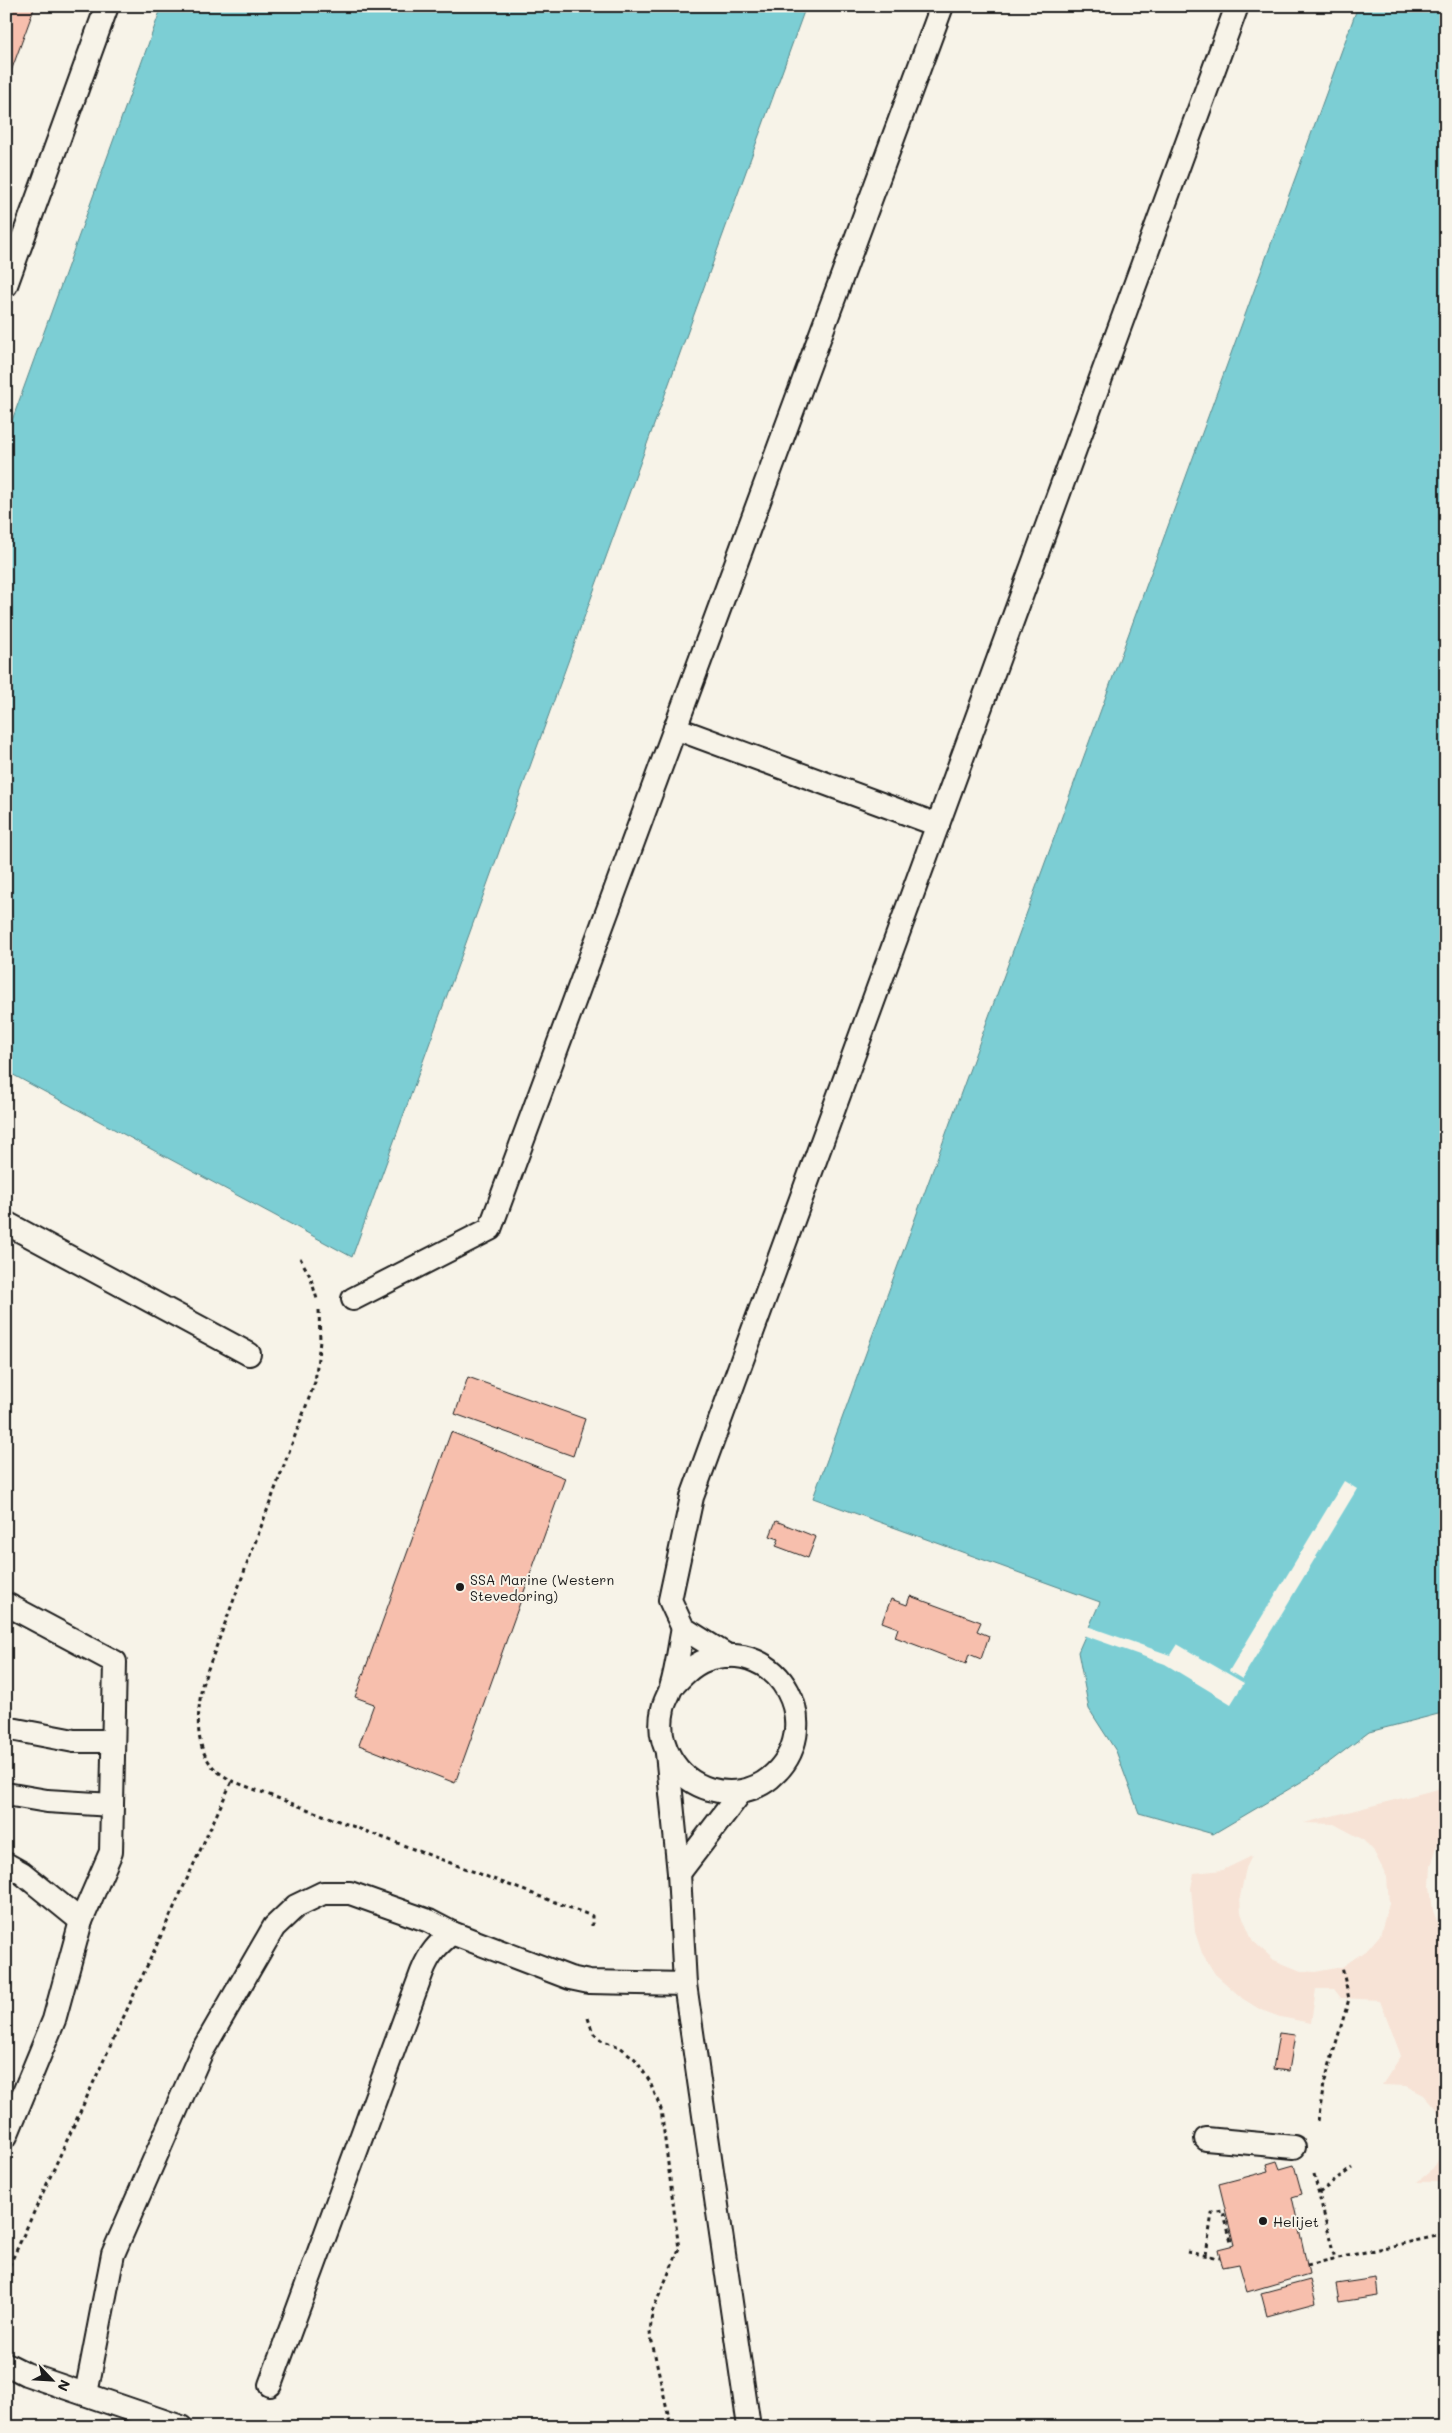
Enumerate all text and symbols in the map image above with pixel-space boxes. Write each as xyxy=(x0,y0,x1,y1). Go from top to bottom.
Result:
place label: SSA Marine (Western Stevedoring) xyxy=(470,1570,614,1605)
marker: SSA Marine (Western Stevedoring) xyxy=(454,1581,466,1593)
place label: Helijet xyxy=(1273,2212,1319,2231)
marker: Helijet xyxy=(1257,2215,1269,2227)
north arrow xyxy=(28,2356,78,2406)
text: N xyxy=(53,2377,75,2395)

